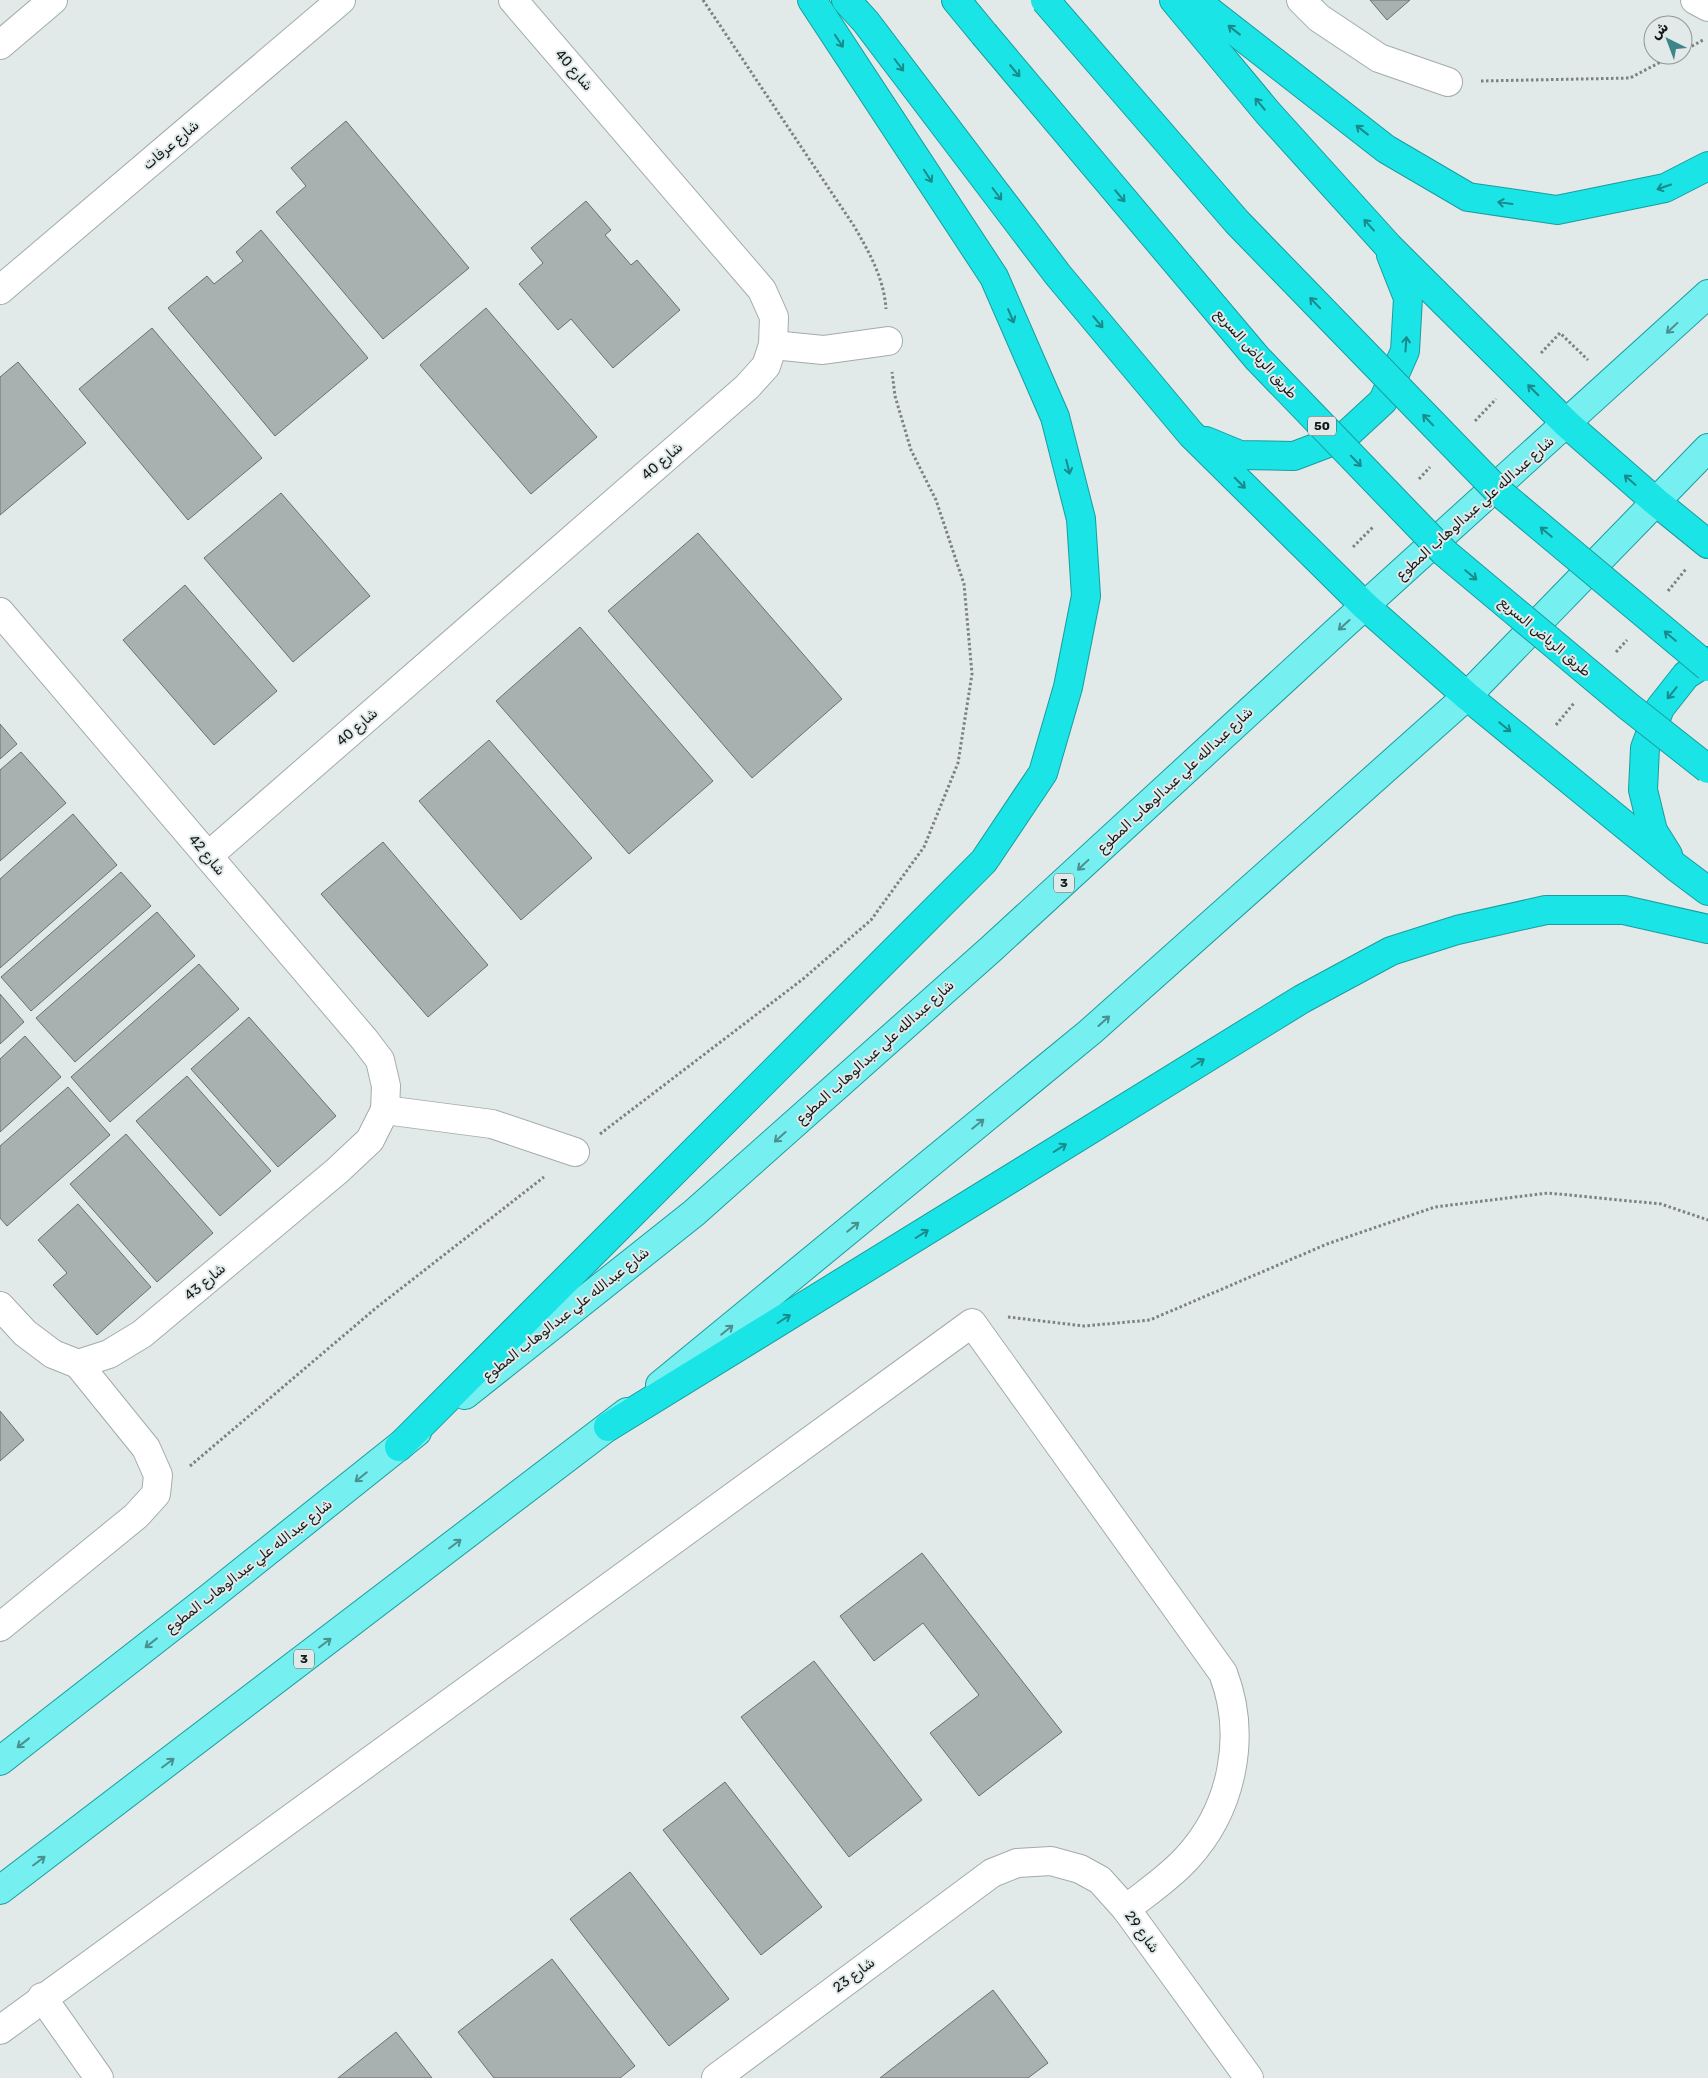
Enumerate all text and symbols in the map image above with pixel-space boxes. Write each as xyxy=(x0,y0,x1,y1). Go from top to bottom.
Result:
north arrow xyxy=(1643,15,1693,65)
text: ش xyxy=(1647,18,1672,43)
one-way arrow xyxy=(1228,25,1241,36)
one-way arrow xyxy=(834,33,844,47)
street label: شارع 40 xyxy=(550,46,596,95)
one-way arrow xyxy=(894,58,904,72)
one-way arrow xyxy=(1010,65,1021,78)
one-way arrow xyxy=(1255,98,1266,111)
street label: شارع عرفات xyxy=(139,117,204,175)
one-way arrow xyxy=(1356,125,1369,136)
one-way arrow xyxy=(923,169,933,183)
one-way arrow xyxy=(1656,182,1672,192)
one-way arrow xyxy=(992,188,1003,201)
one-way arrow xyxy=(1114,189,1126,202)
one-way arrow xyxy=(1497,197,1513,207)
one-way arrow xyxy=(1363,219,1374,232)
one-way arrow xyxy=(1309,297,1321,309)
street label: طريق الرياض السريع xyxy=(1210,306,1301,404)
one-way arrow xyxy=(1006,308,1016,323)
one-way arrow xyxy=(1092,315,1103,328)
one-way arrow xyxy=(1666,322,1679,334)
one-way arrow xyxy=(1401,336,1410,352)
one-way arrow xyxy=(1527,383,1539,396)
one-way arrow xyxy=(1422,414,1434,426)
road number: 50 xyxy=(1308,416,1336,436)
street label: شارع عبدالله علي عبدالوهاب المطوع xyxy=(1393,433,1559,585)
street label: شارع 40 xyxy=(638,439,687,485)
one-way arrow xyxy=(1350,455,1362,467)
one-way arrow xyxy=(1063,459,1073,475)
one-way arrow xyxy=(1624,474,1637,485)
one-way arrow xyxy=(1234,477,1247,489)
one-way arrow xyxy=(1539,526,1552,537)
one-way arrow xyxy=(1464,570,1477,581)
street label: طريق الرياض السريع xyxy=(1494,594,1595,682)
one-way arrow xyxy=(1338,619,1351,631)
one-way arrow xyxy=(1664,631,1677,642)
one-way arrow xyxy=(1667,686,1678,699)
street label: شارع عبدالله علي عبدالوهاب المطوع xyxy=(1094,703,1258,858)
street label: شارع 40 xyxy=(333,705,382,751)
one-way arrow xyxy=(1498,722,1511,733)
street label: شارع 42 xyxy=(183,831,229,880)
one-way arrow xyxy=(1077,859,1089,871)
road number: 3 xyxy=(1054,874,1074,892)
street label: شارع عبدالله علي عبدالوهاب المطوع xyxy=(793,977,959,1129)
one-way arrow xyxy=(1097,1015,1110,1026)
one-way arrow xyxy=(1191,1058,1205,1068)
one-way arrow xyxy=(972,1119,985,1130)
one-way arrow xyxy=(773,1131,786,1143)
one-way arrow xyxy=(1053,1143,1067,1153)
one-way arrow xyxy=(846,1221,859,1233)
one-way arrow xyxy=(914,1228,928,1238)
street label: شارع عبدالله علي عبدالوهاب المطوع xyxy=(479,1244,654,1386)
street label: شارع 43 xyxy=(181,1260,230,1306)
one-way arrow xyxy=(776,1314,790,1324)
one-way arrow xyxy=(720,1324,733,1335)
one-way arrow xyxy=(354,1472,368,1482)
street label: شارع عبدالله علي عبدالوهاب المطوع xyxy=(162,1496,337,1638)
one-way arrow xyxy=(448,1539,461,1550)
one-way arrow xyxy=(144,1638,158,1648)
one-way arrow xyxy=(318,1638,332,1648)
road number: 3 xyxy=(294,1650,314,1668)
one-way arrow xyxy=(17,1737,30,1748)
one-way arrow xyxy=(161,1757,174,1768)
one-way arrow xyxy=(32,1856,46,1866)
street label: شارع 29 xyxy=(1119,1908,1163,1958)
street label: شارع 23 xyxy=(830,1954,879,1998)

